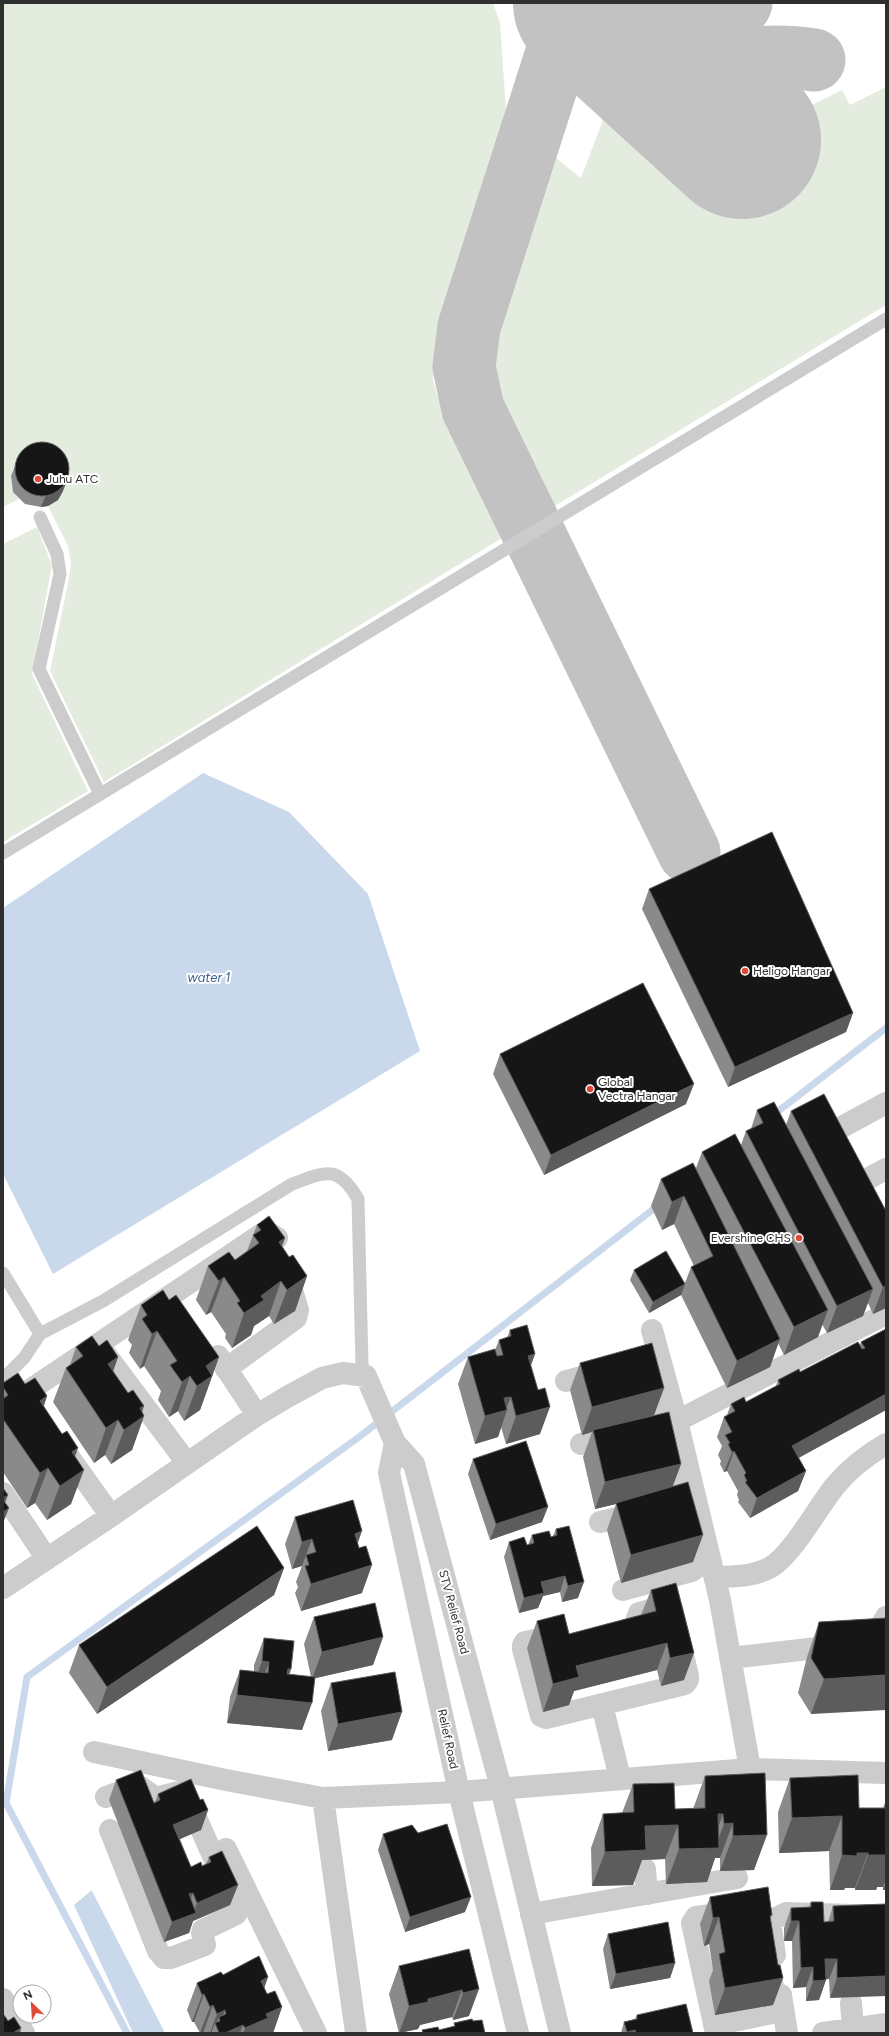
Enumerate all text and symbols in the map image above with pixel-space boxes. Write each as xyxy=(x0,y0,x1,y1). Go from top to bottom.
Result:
place label: Juhu ATC xyxy=(46,472,99,486)
marker: Juhu ATC xyxy=(33,474,43,484)
place label: Heligo Hangar xyxy=(753,964,830,978)
marker: Heligo Hangar xyxy=(740,966,750,976)
water label: water 1 xyxy=(188,970,230,985)
place label: Global Vectra Hangar xyxy=(598,1075,676,1103)
marker: Global Vectra Hangar xyxy=(585,1084,595,1094)
place label: Evershine CHS xyxy=(711,1231,791,1245)
marker: Evershine CHS xyxy=(794,1233,804,1243)
street label: STV Relief Road xyxy=(436,1568,472,1656)
street label: Relief Road xyxy=(435,1708,461,1770)
north arrow xyxy=(12,1984,52,2024)
text: N xyxy=(21,1988,35,2003)

